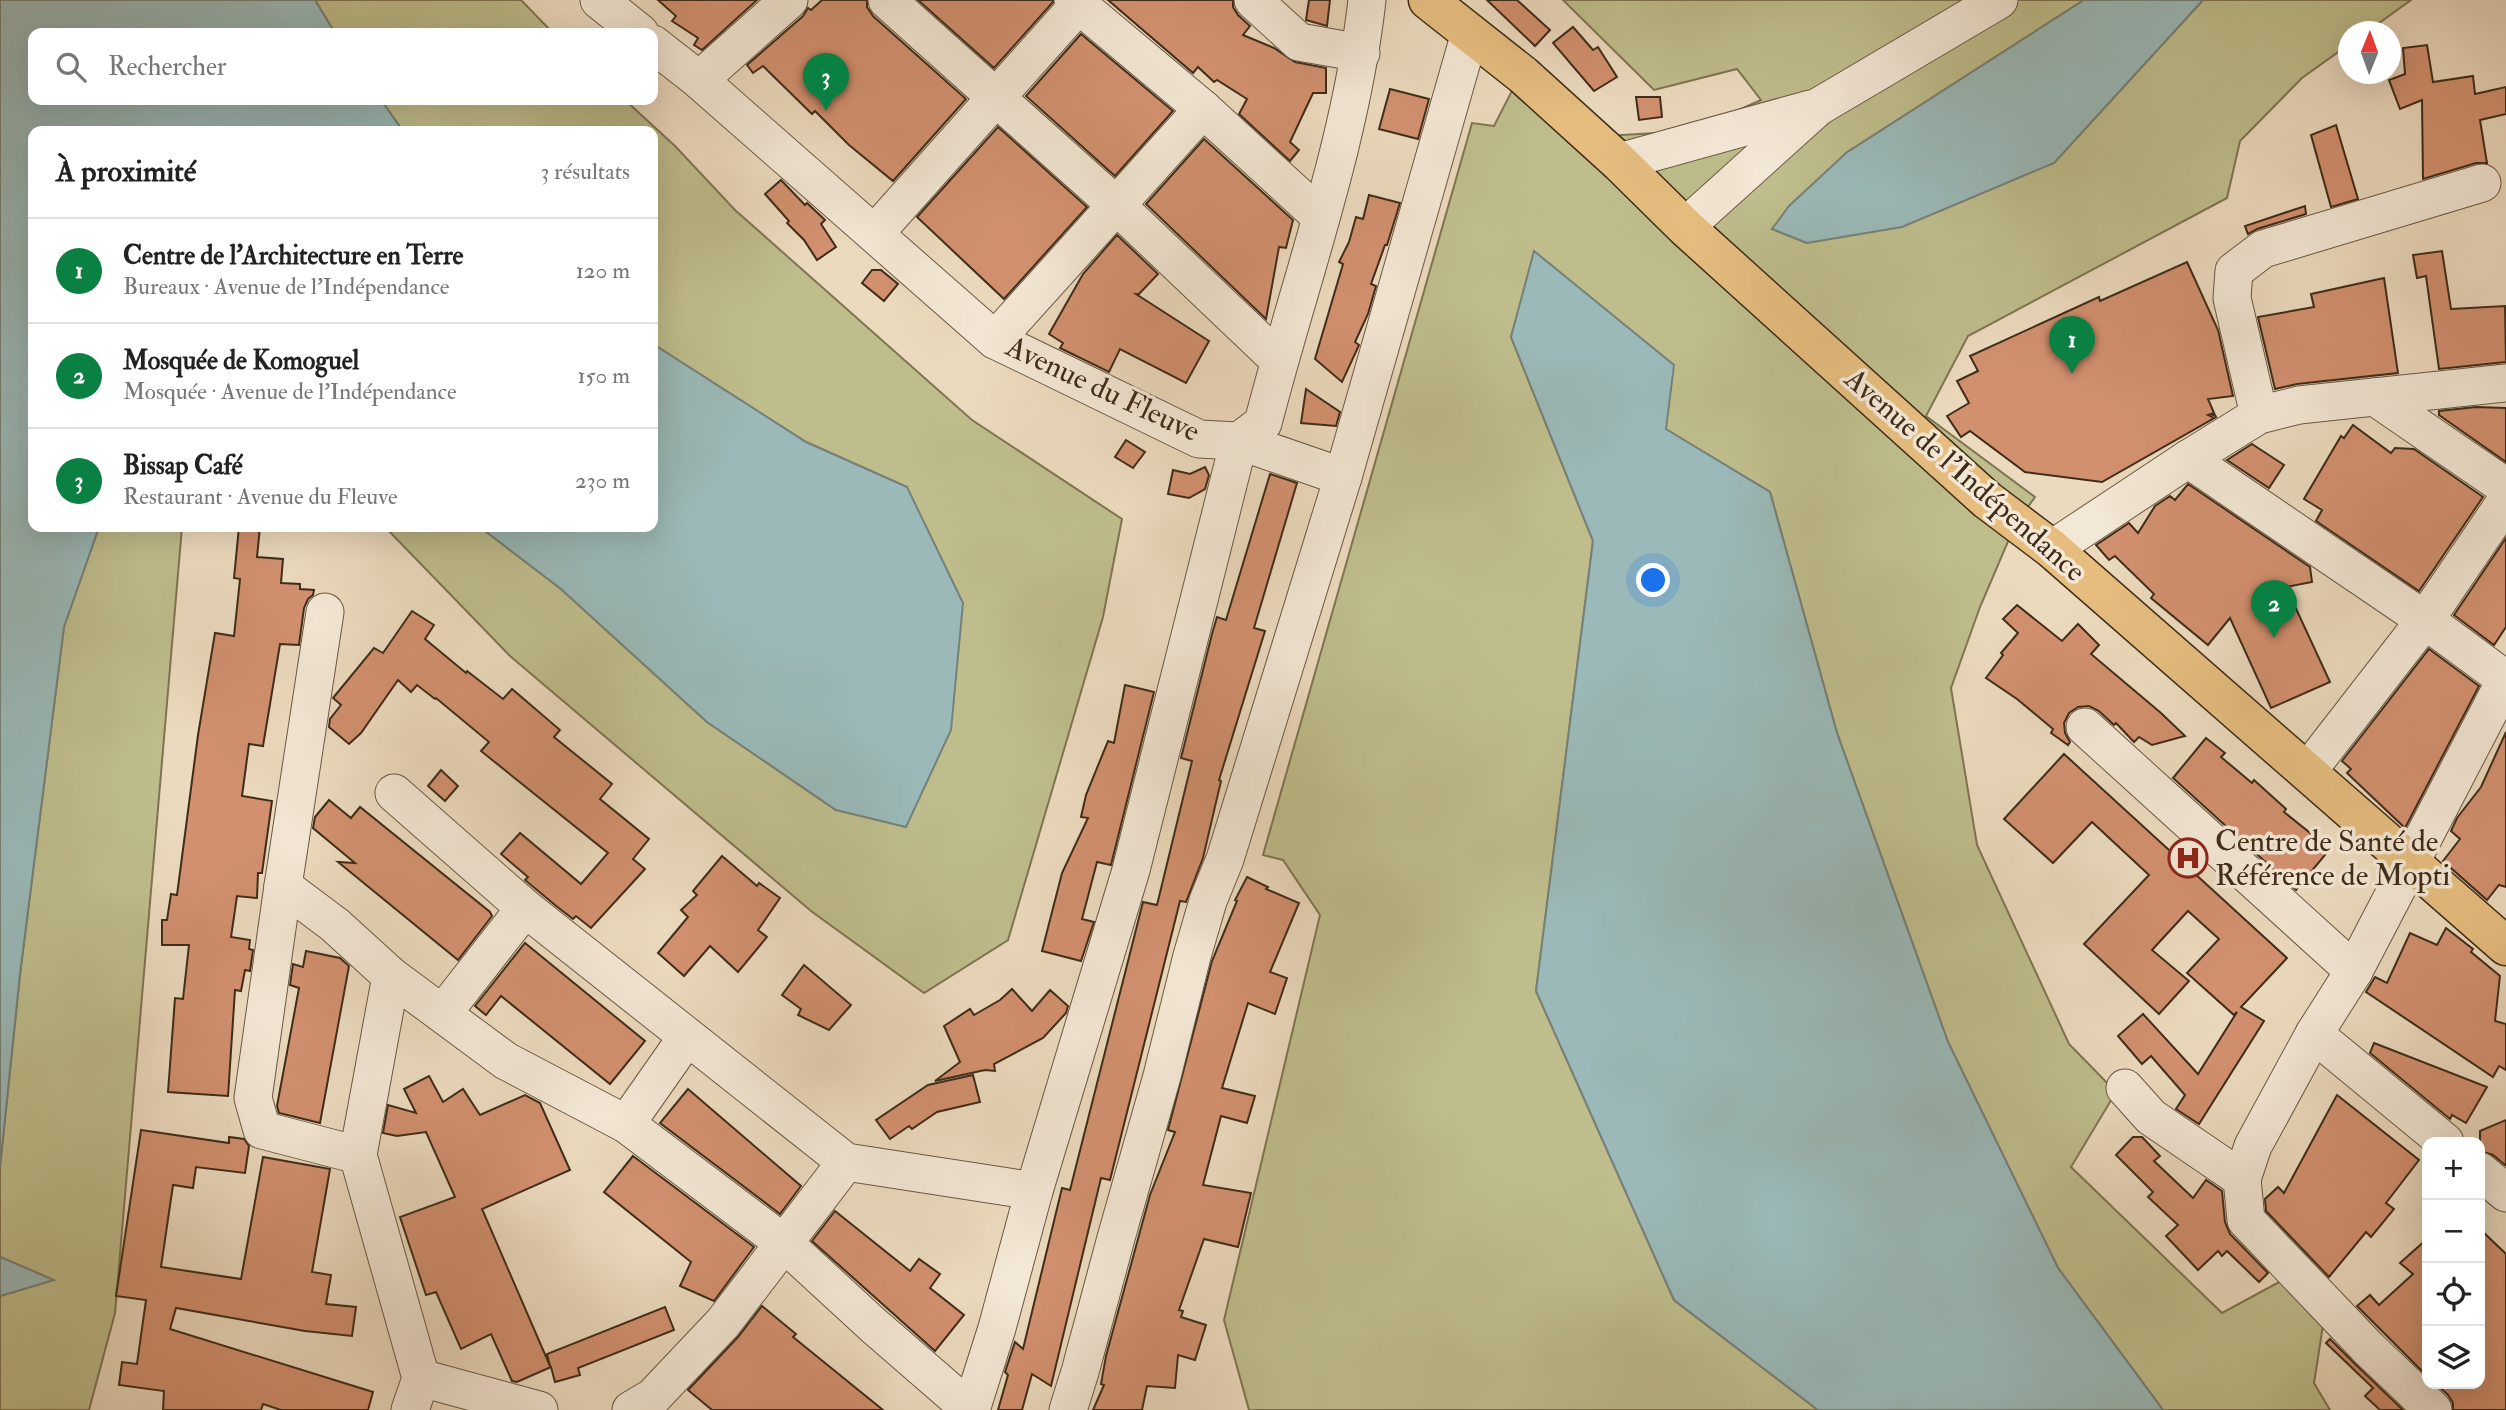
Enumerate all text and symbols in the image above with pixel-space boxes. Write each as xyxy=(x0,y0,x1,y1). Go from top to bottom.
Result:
north arrow xyxy=(2338,21,2401,84)
search box xyxy=(28,28,658,105)
icon: search xyxy=(52,48,90,86)
text: Rechercher xyxy=(108,51,227,83)
pin: 3 xyxy=(803,53,849,111)
text: À proximité xyxy=(56,153,196,190)
text: 3 résultats xyxy=(540,157,630,186)
text: Centre de l’Architecture en Terre xyxy=(123,240,463,272)
text: 1 xyxy=(75,256,83,285)
text: 120 m xyxy=(576,256,630,285)
text: Bureaux · Avenue de l'Indépendance xyxy=(123,272,449,301)
pin: 1 xyxy=(2049,316,2095,374)
street label: Avenue du Fleuve xyxy=(999,328,1206,450)
text: Mosquée de Komoguel xyxy=(123,345,359,377)
street label: Avenue de l'Indépendance xyxy=(1836,360,2093,590)
text: 2 xyxy=(73,361,85,390)
text: 150 m xyxy=(577,361,630,390)
text: Mosquée · Avenue de l'Indépendance xyxy=(123,377,457,406)
text: Bissap Café xyxy=(123,450,243,482)
text: 3 xyxy=(75,466,83,495)
text: 230 m xyxy=(575,466,630,495)
text: Restaurant · Avenue du Fleuve xyxy=(123,482,398,511)
your location xyxy=(1636,563,1670,597)
pin: 2 xyxy=(2251,580,2297,638)
place label: Centre de Santé de Référence de Mopti xyxy=(2215,823,2450,894)
hospital icon: Centre de Santé de Référence de Mopti xyxy=(2167,837,2209,879)
map controls xyxy=(2422,1137,2485,1389)
button: + xyxy=(2422,1137,2485,1200)
button: − xyxy=(2422,1200,2485,1263)
button: locate xyxy=(2422,1263,2485,1326)
button: layers xyxy=(2422,1326,2485,1389)

